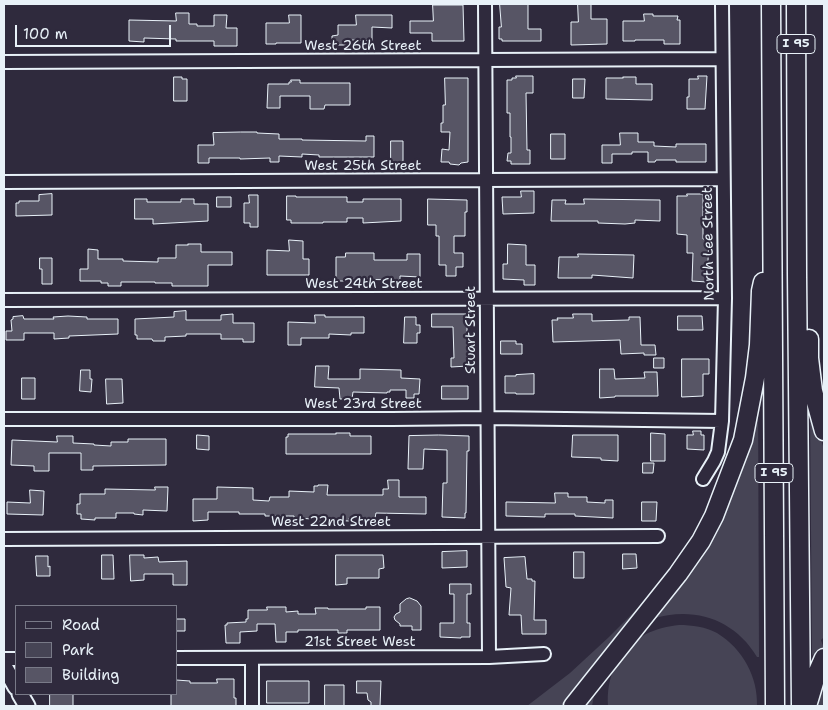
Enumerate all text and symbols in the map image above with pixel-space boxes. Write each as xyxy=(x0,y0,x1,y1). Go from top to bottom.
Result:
scale bar xyxy=(18,15,174,47)
text: 100 m xyxy=(23,24,68,44)
road number: I 95 xyxy=(777,34,815,54)
street label: West 26th Street xyxy=(304,38,422,54)
street label: West 25th Street xyxy=(305,158,421,174)
street label: North Lee Street xyxy=(700,187,718,301)
street label: West 24th Street xyxy=(305,276,423,292)
street label: Stuart Street xyxy=(463,286,479,374)
street label: West 23rd Street xyxy=(304,396,422,412)
road number: I 95 xyxy=(755,463,793,482)
street label: West 22nd Street xyxy=(271,514,391,530)
legend xyxy=(15,605,178,695)
text: Road xyxy=(62,615,100,635)
street label: 21st Street West xyxy=(304,634,416,650)
text: Park xyxy=(62,640,94,660)
text: Building xyxy=(62,665,119,685)

